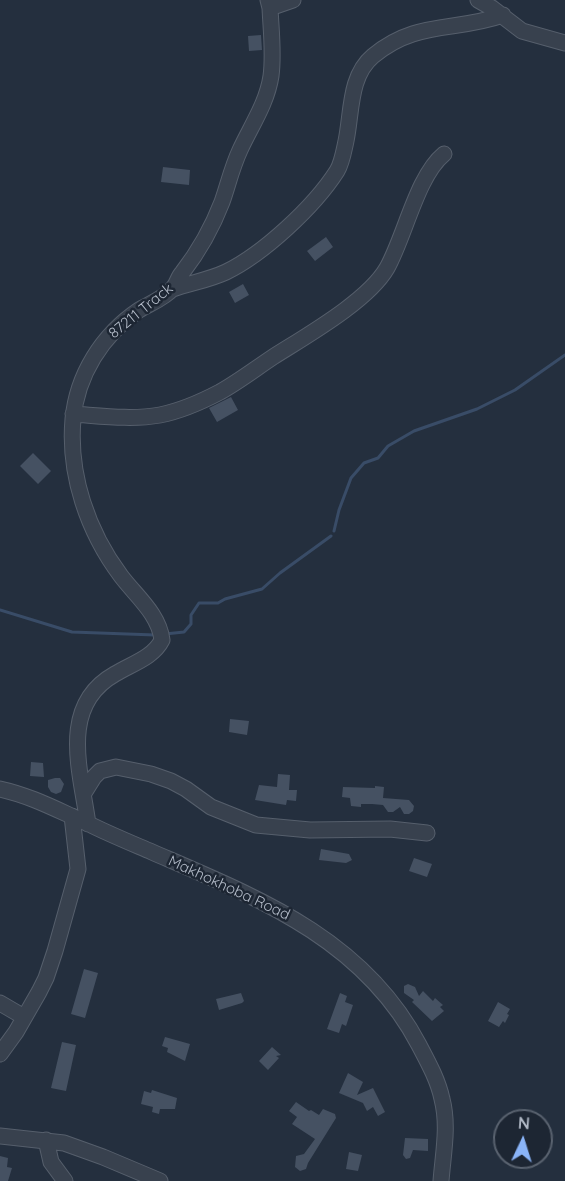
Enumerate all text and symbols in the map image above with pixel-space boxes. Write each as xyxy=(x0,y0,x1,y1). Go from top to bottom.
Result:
street label: 87211 Track xyxy=(105,280,177,342)
street label: Makhokhoba Road xyxy=(165,852,293,924)
north arrow xyxy=(493,1109,553,1169)
text: N xyxy=(518,1113,531,1133)

